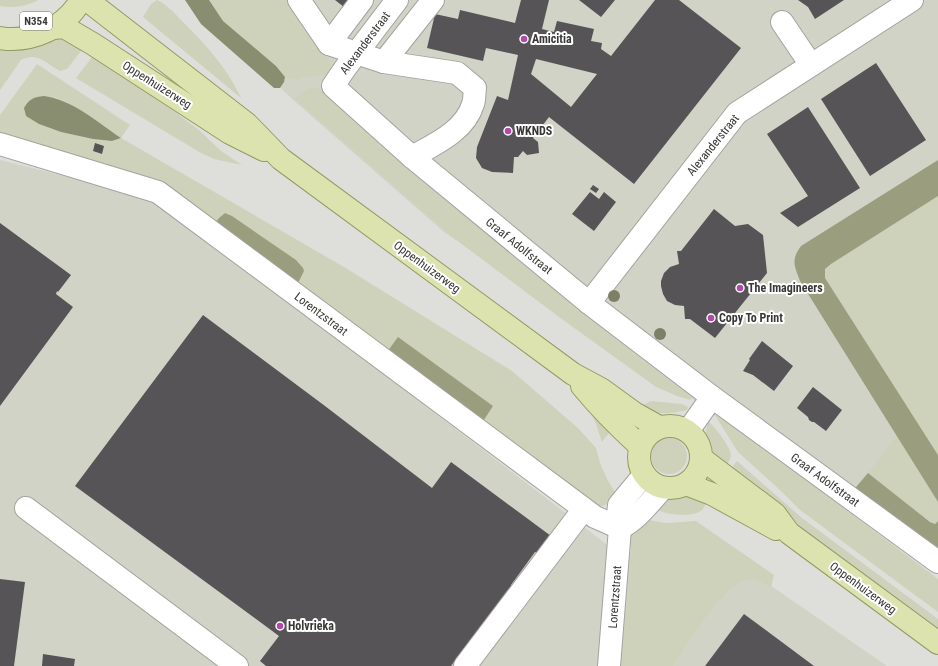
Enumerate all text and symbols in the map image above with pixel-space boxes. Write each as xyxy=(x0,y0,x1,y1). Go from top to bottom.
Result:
street label: Alexanderstraat xyxy=(337,9,393,77)
road number: N354 xyxy=(20,12,52,30)
place label: Amicitia xyxy=(532,32,572,46)
marker: Amicitia xyxy=(519,34,529,44)
street label: Oppenhuizerweg xyxy=(120,58,194,112)
street label: Alexanderstraat xyxy=(684,111,742,178)
place label: WKNDS xyxy=(516,124,553,138)
marker: WKNDS xyxy=(503,126,513,136)
street label: Graaf Adolfstraat xyxy=(483,215,555,277)
street label: Oppenhuizerweg xyxy=(391,238,463,296)
place label: The Imagineers xyxy=(748,281,823,295)
marker: The Imagineers xyxy=(735,283,745,293)
street label: Lorentzstraat xyxy=(292,289,351,339)
place label: Copy To Print xyxy=(719,311,783,325)
marker: Copy To Print xyxy=(706,313,716,323)
street label: Graaf Adolfstraat xyxy=(788,450,862,510)
street label: Oppenhuizerweg xyxy=(827,559,899,617)
street label: Lorentzstraat xyxy=(606,565,624,629)
place label: Holvrieka xyxy=(288,619,334,633)
marker: Holvrieka xyxy=(275,621,285,631)

